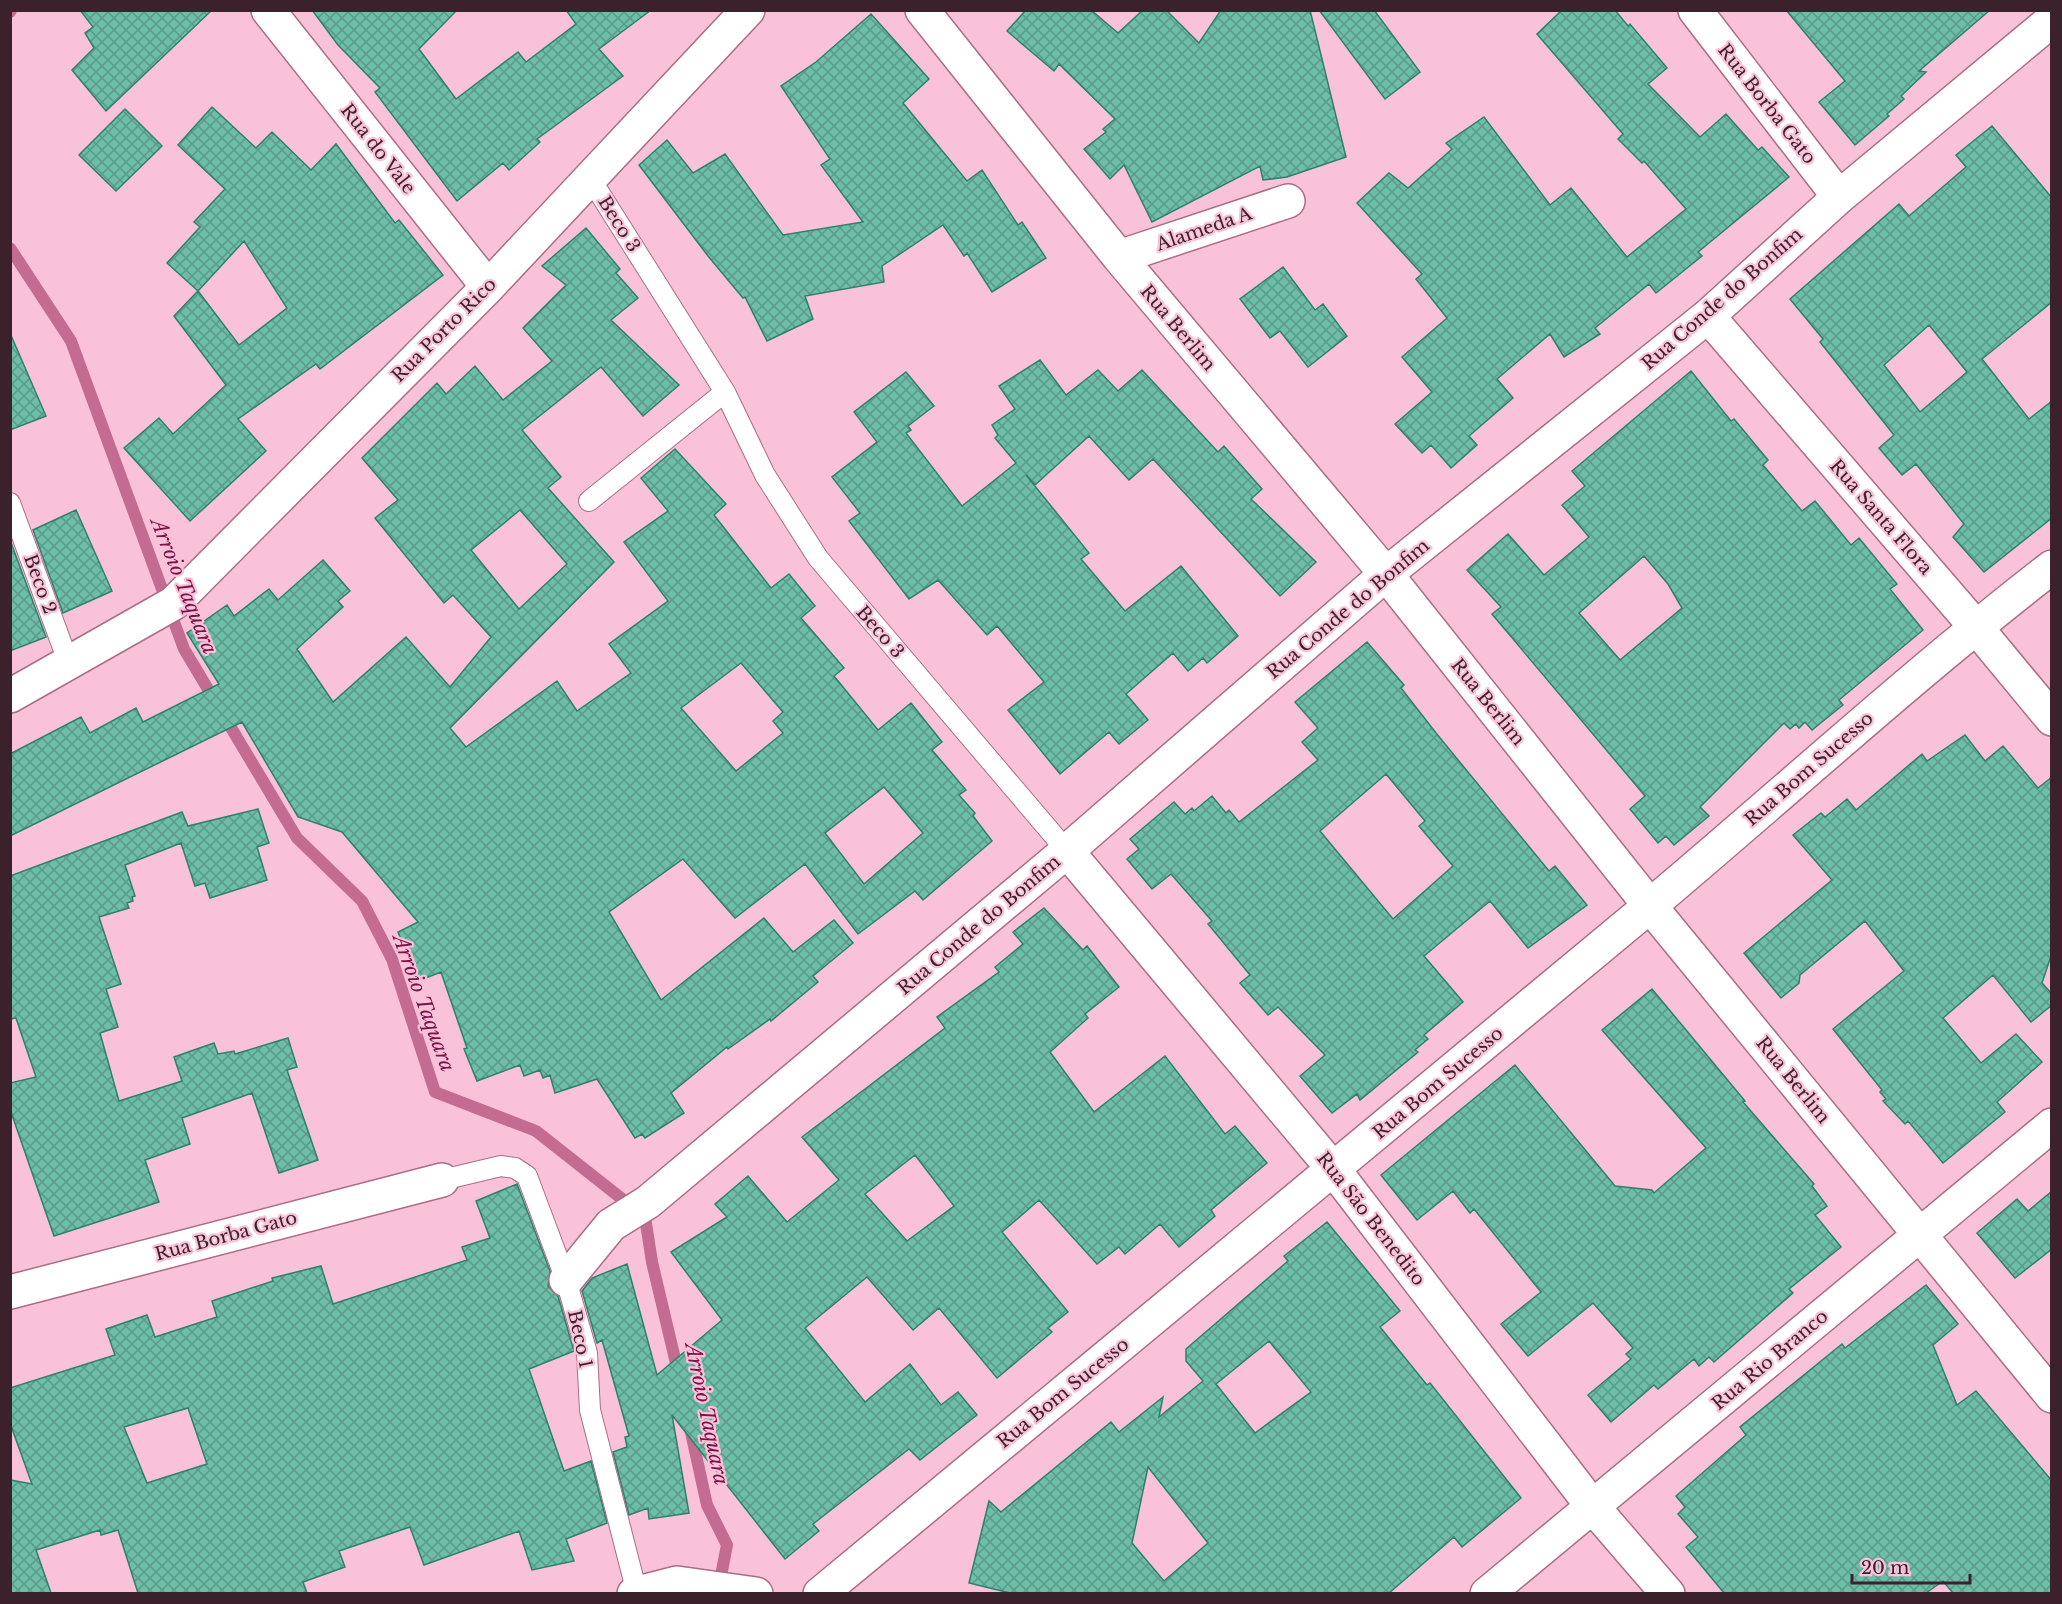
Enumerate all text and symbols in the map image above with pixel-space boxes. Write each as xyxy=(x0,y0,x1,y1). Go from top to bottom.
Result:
street label: Rua Borba Gato xyxy=(1713,40,1821,168)
street label: Rua do Vale xyxy=(336,100,420,198)
street label: Beco 3 xyxy=(593,192,645,256)
street label: Alameda A xyxy=(1152,202,1256,256)
street label: Rua Conde do Bonfim xyxy=(1637,223,1807,375)
street label: Rua Porto Rico xyxy=(387,273,501,387)
street label: Rua Berlim xyxy=(1136,281,1220,375)
street label: Rua Santa Flora xyxy=(1825,455,1937,579)
water label: Arroio Taquara xyxy=(145,512,222,657)
street label: Rua Conde do Bonfim xyxy=(1262,535,1434,683)
street label: Beco 2 xyxy=(19,551,61,617)
street label: Beco 3 xyxy=(851,601,909,663)
street label: Rua Berlim xyxy=(1446,654,1530,750)
street label: Rua Bom Sucesso xyxy=(1740,707,1878,831)
street label: Rua Conde do Bonfim xyxy=(893,851,1065,999)
water label: Arroio Taquara xyxy=(387,928,460,1075)
street label: Rua Bom Sucesso xyxy=(1368,1022,1508,1144)
street label: Rua Berlim xyxy=(1751,1032,1835,1128)
street label: Rua São Benedito xyxy=(1312,1148,1430,1290)
street label: Rua Borba Gato xyxy=(153,1206,299,1266)
street label: Rua Rio Branco xyxy=(1708,1305,1832,1415)
street label: Beco 1 xyxy=(563,1308,597,1370)
street label: Rua Bom Sucesso xyxy=(993,1333,1133,1453)
water label: Arroio Taquara xyxy=(680,1338,734,1487)
scale bar xyxy=(1852,1547,1970,1585)
text: 20 m xyxy=(1861,1557,1909,1579)

